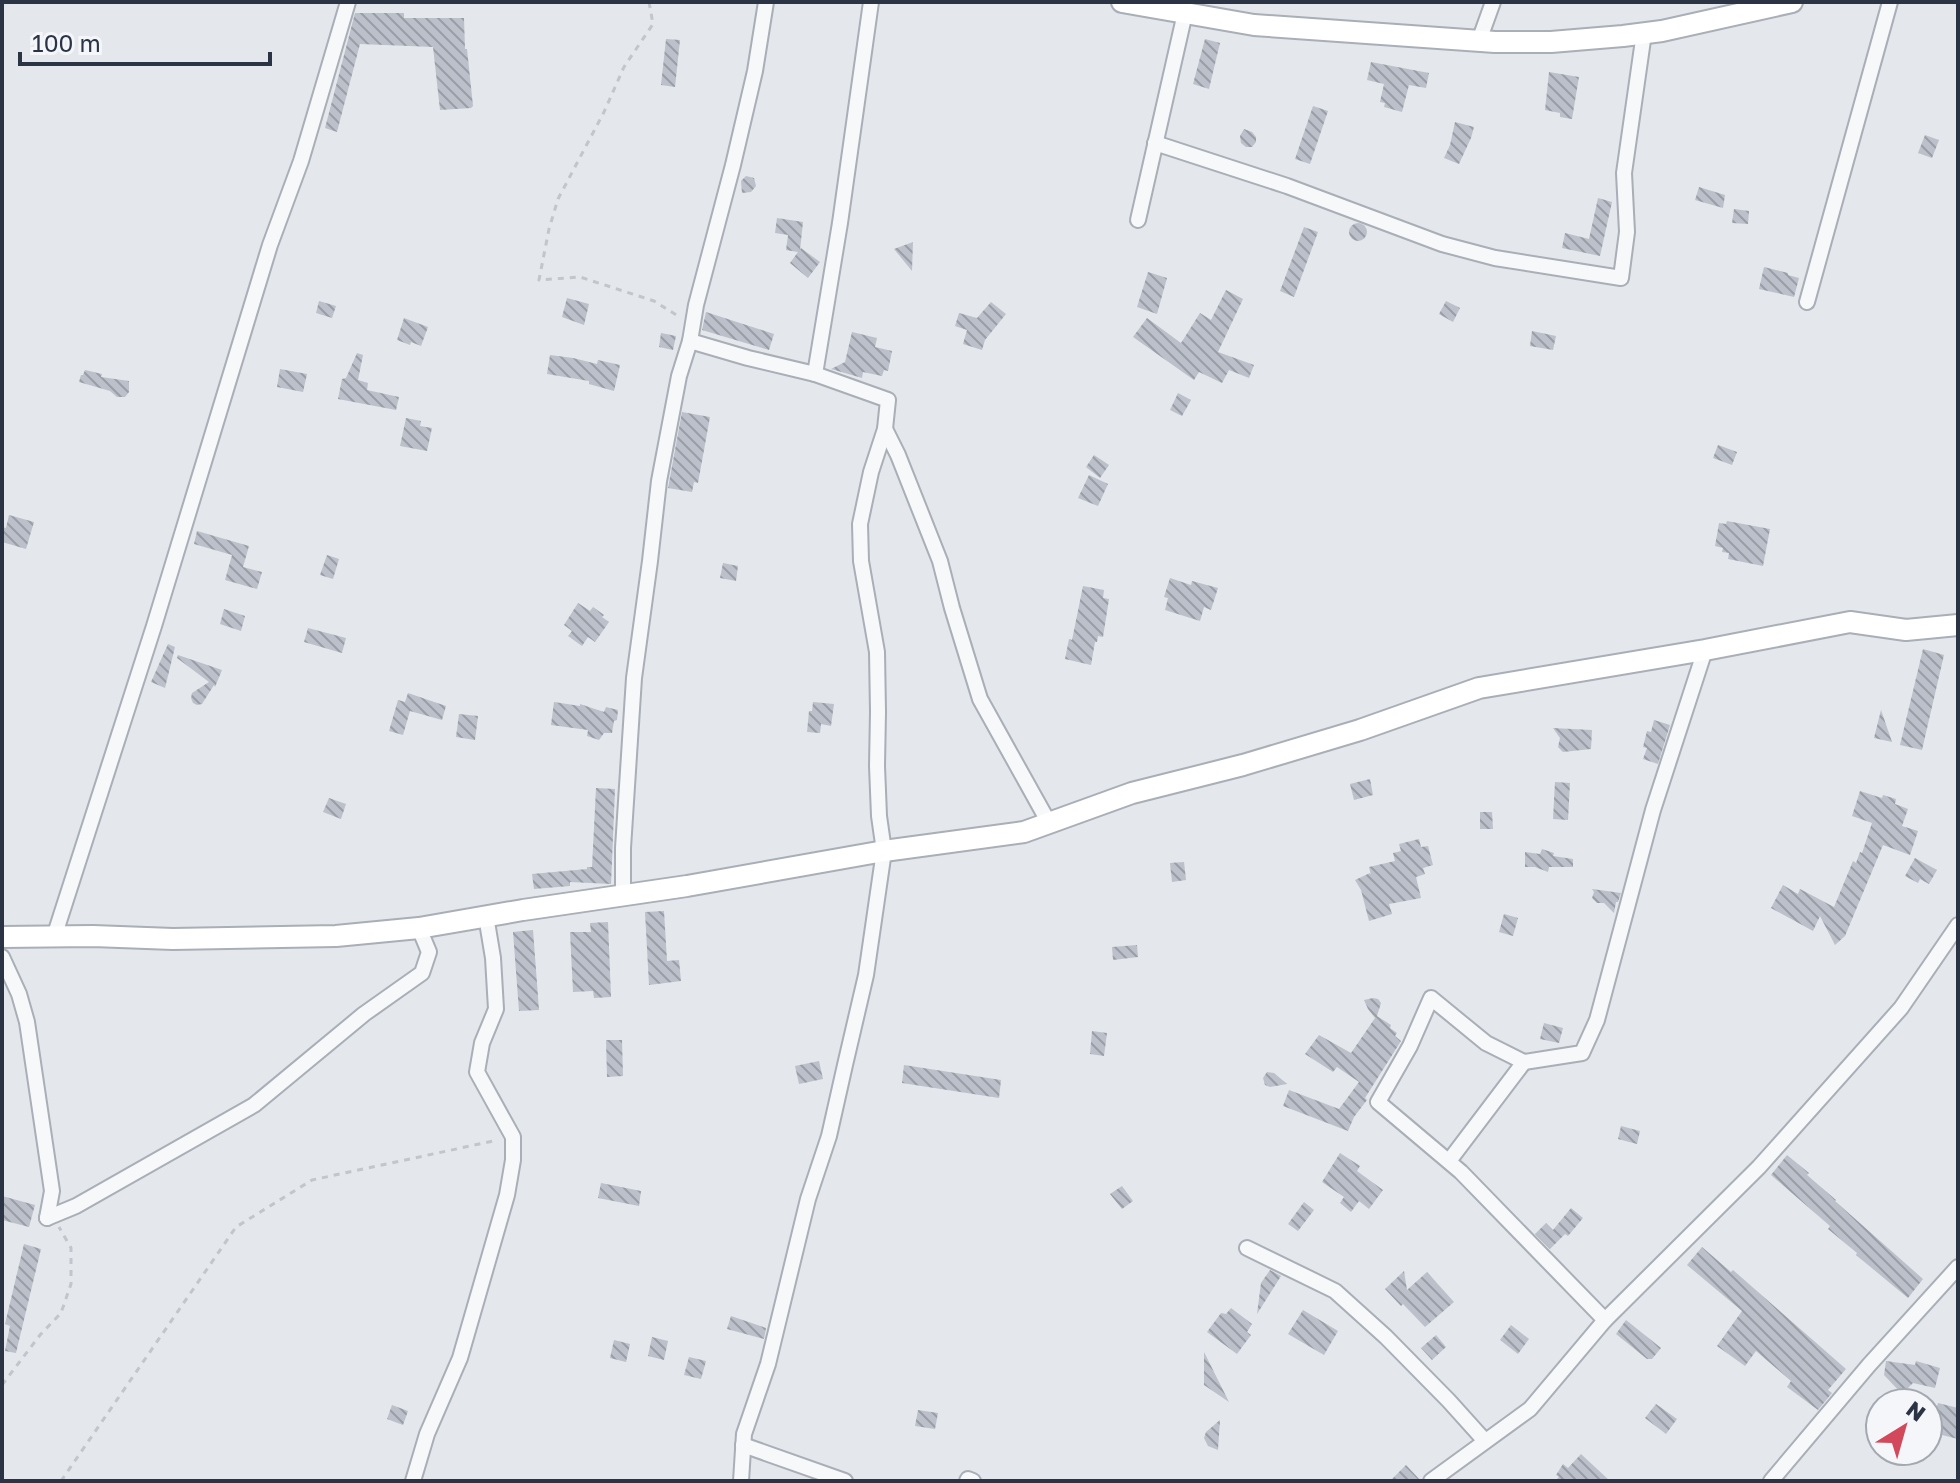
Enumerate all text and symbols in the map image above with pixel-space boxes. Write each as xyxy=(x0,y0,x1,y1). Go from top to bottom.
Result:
scale bar xyxy=(20,16,270,66)
text: 100 m xyxy=(32,28,101,57)
north arrow xyxy=(1864,1387,1944,1467)
text: N xyxy=(1902,1395,1931,1426)

